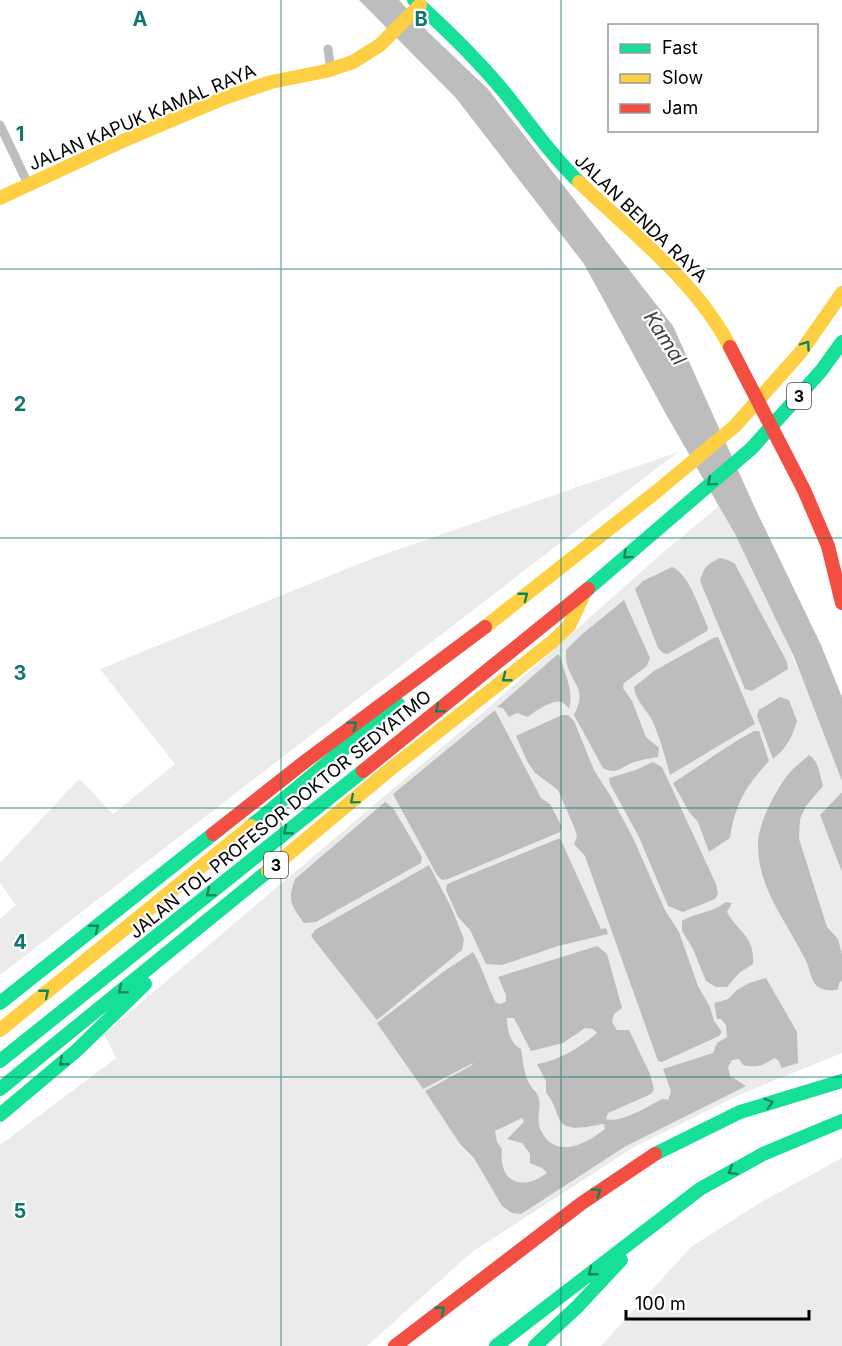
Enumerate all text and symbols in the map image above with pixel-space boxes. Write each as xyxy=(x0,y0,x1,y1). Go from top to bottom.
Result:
text: A xyxy=(133,7,148,31)
text: B xyxy=(414,7,428,31)
legend xyxy=(608,24,818,132)
text: Fast xyxy=(662,37,698,58)
street label: JALAN KAPUK KAMAL RAYA xyxy=(25,60,259,174)
text: Slow xyxy=(662,67,703,88)
text: Jam xyxy=(662,97,698,118)
text: 1 xyxy=(16,122,24,146)
street label: JALAN BENDA RAYA xyxy=(571,149,711,287)
water label: Kamal xyxy=(639,306,691,370)
one-way arrow xyxy=(798,340,809,351)
road number: 3 xyxy=(787,383,811,409)
text: 2 xyxy=(14,392,26,416)
one-way arrow xyxy=(707,475,718,486)
one-way arrow xyxy=(623,548,633,559)
one-way arrow xyxy=(517,592,528,603)
text: 3 xyxy=(14,661,26,685)
one-way arrow xyxy=(502,671,513,682)
street label: JALAN TOL PROFESOR DOKTOR SEDYATMO xyxy=(125,686,435,942)
one-way arrow xyxy=(435,702,446,713)
one-way arrow xyxy=(347,721,358,732)
one-way arrow xyxy=(350,792,361,803)
one-way arrow xyxy=(283,824,294,835)
road number: 3 xyxy=(264,852,288,878)
one-way arrow xyxy=(206,886,217,897)
one-way arrow xyxy=(88,924,99,935)
text: 4 xyxy=(13,930,27,954)
one-way arrow xyxy=(118,983,129,994)
one-way arrow xyxy=(39,989,50,1000)
one-way arrow xyxy=(59,1055,70,1066)
one-way arrow xyxy=(763,1098,774,1110)
one-way arrow xyxy=(728,1164,738,1176)
one-way arrow xyxy=(590,1188,601,1199)
text: 5 xyxy=(14,1199,26,1223)
one-way arrow xyxy=(588,1264,599,1275)
scale bar xyxy=(626,1283,809,1321)
text: 100 m xyxy=(635,1293,686,1314)
one-way arrow xyxy=(434,1306,445,1317)

